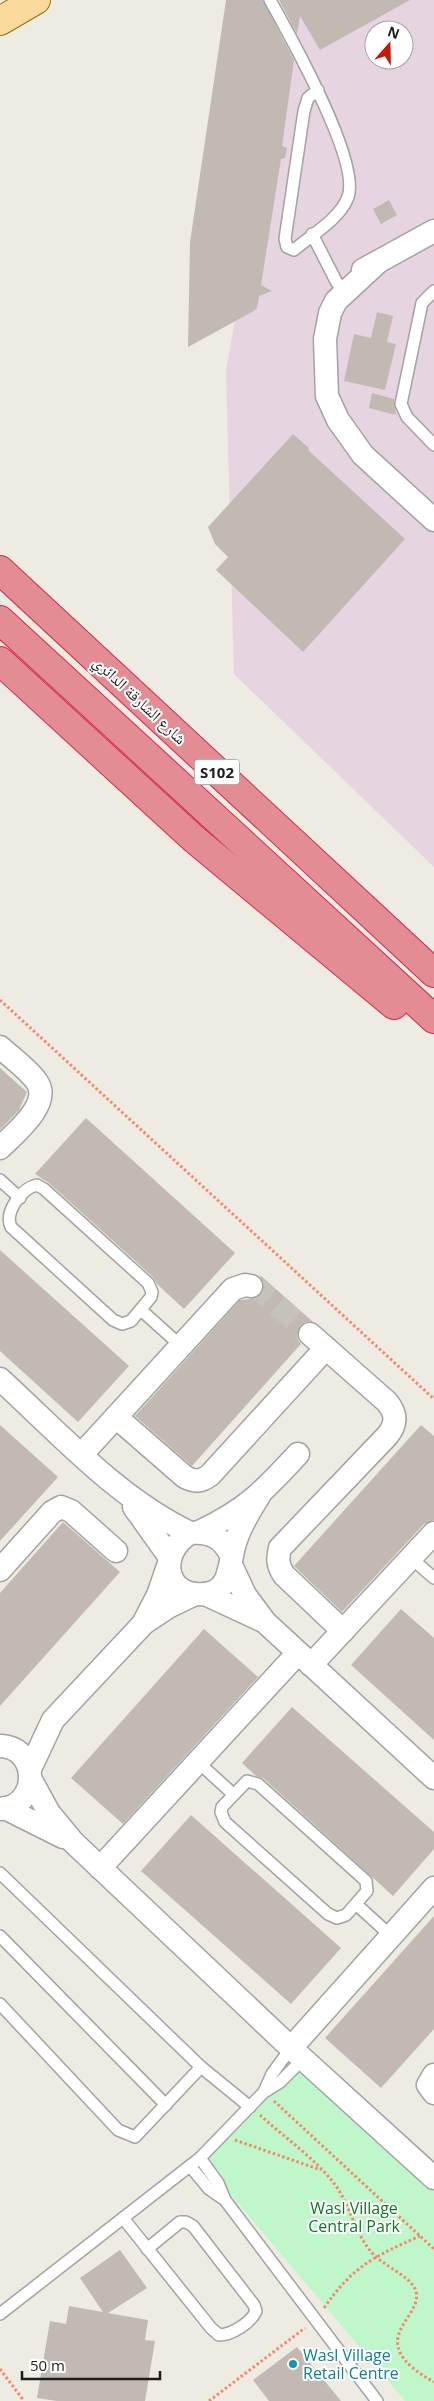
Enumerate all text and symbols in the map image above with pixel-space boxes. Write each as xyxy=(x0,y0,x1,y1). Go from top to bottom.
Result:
north arrow xyxy=(364,20,414,70)
text: N xyxy=(385,21,402,43)
street label: شارع الشارقة الدائري xyxy=(87,651,191,750)
road number: S102 xyxy=(194,760,240,784)
park label: Wasl Village Central Park xyxy=(308,2197,400,2237)
place label: Wasl Village Retail Centre xyxy=(303,2344,399,2384)
scale bar xyxy=(22,2348,160,2380)
text: 50 m xyxy=(30,2355,65,2375)
marker: Wasl Village Retail Centre xyxy=(287,2358,299,2370)

